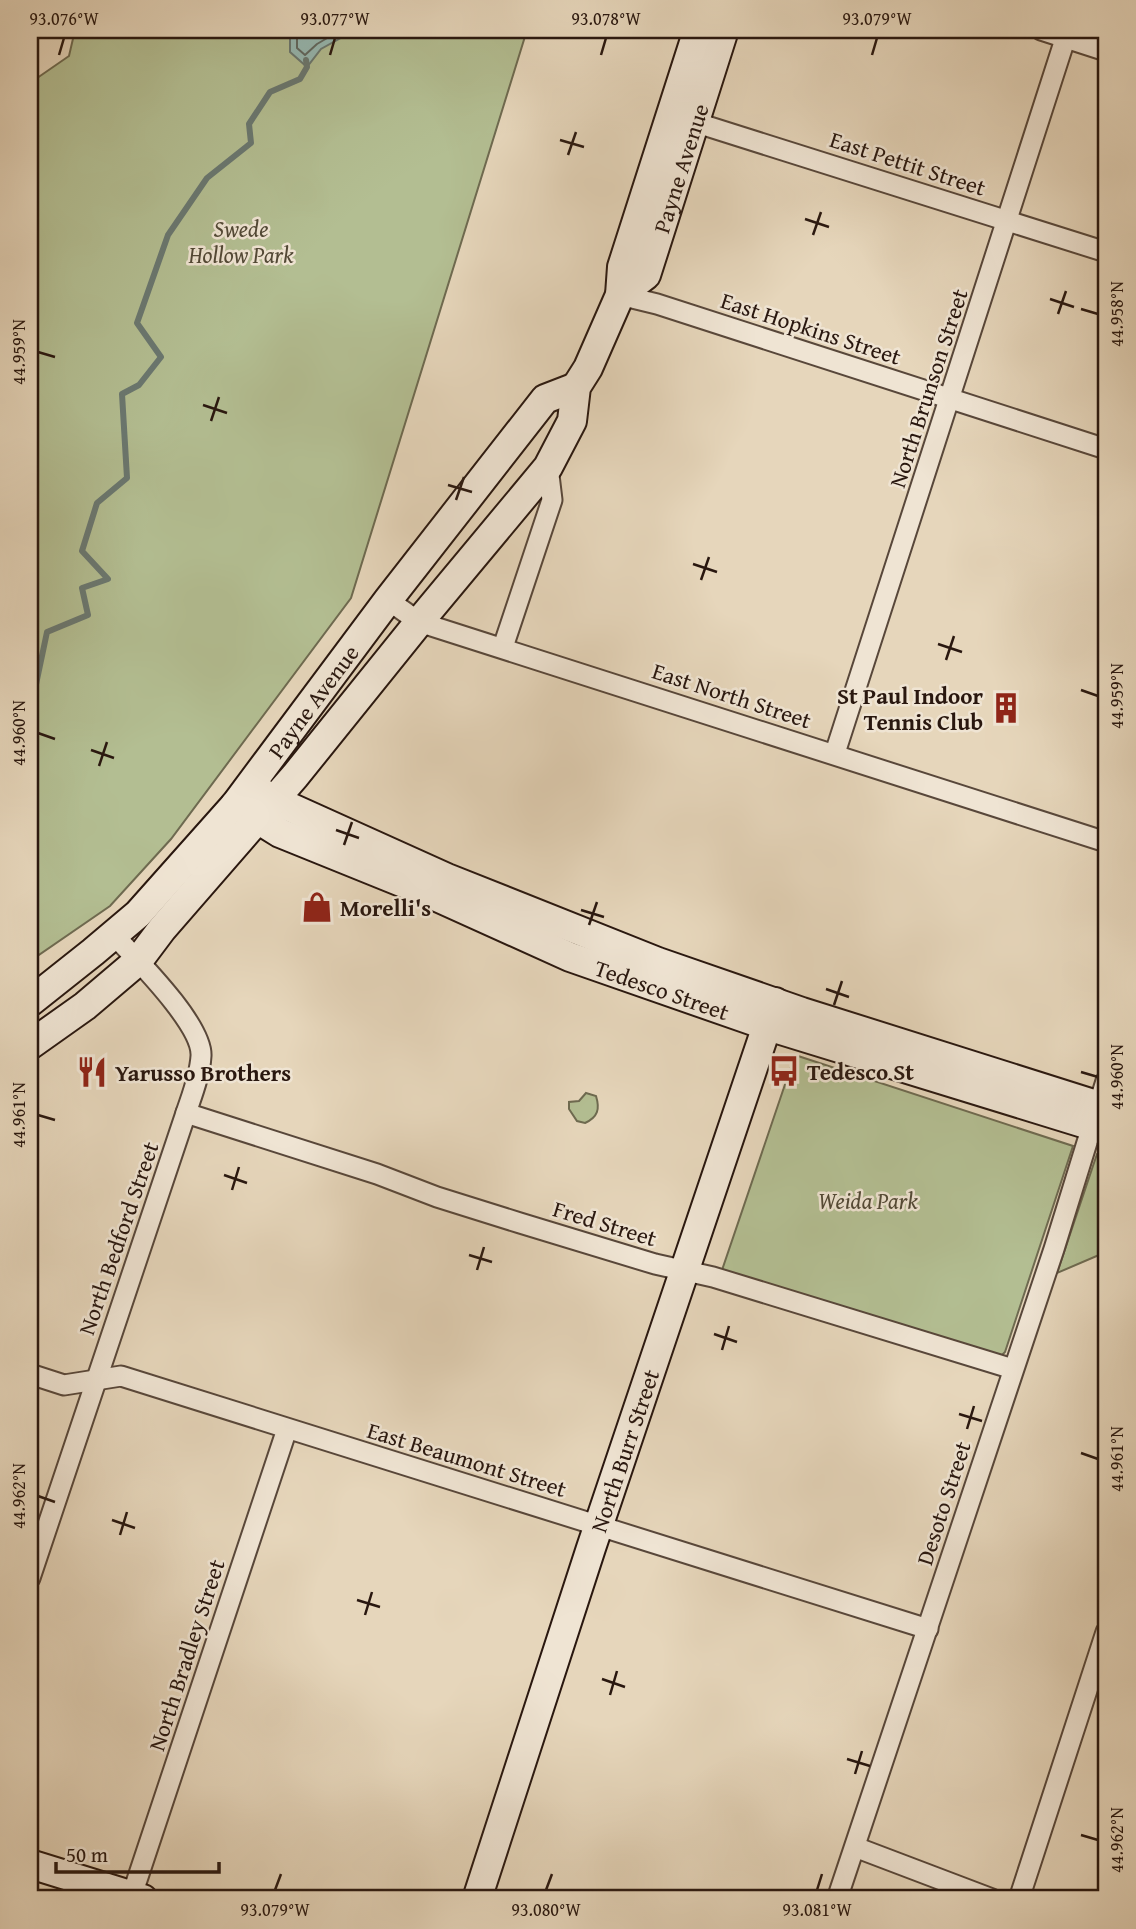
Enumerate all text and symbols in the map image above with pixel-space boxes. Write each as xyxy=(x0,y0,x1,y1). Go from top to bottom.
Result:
text: 93.076°W xyxy=(29,5,99,32)
text: 93.077°W xyxy=(300,5,370,32)
text: 93.078°W xyxy=(571,5,641,32)
text: 93.079°W xyxy=(842,5,912,32)
street label: Payne Avenue xyxy=(644,99,716,237)
street label: East Pettit Street xyxy=(826,122,990,204)
park label: Swede Hollow Park xyxy=(187,212,294,271)
text: 44.958°N xyxy=(1103,281,1130,347)
street label: East Hopkins Street xyxy=(717,283,905,373)
street label: North Brunson Street xyxy=(880,284,976,492)
text: 44.959°N xyxy=(5,319,32,385)
street label: Payne Avenue xyxy=(259,637,366,765)
street label: East North Street xyxy=(648,654,816,736)
text: 44.959°N xyxy=(1103,663,1130,729)
place label: St Paul Indoor Tennis Club xyxy=(837,679,983,738)
building icon: St Paul Indoor Tennis Club xyxy=(989,691,1023,725)
text: 44.960°N xyxy=(5,700,32,766)
shop icon: Morelli's xyxy=(300,890,334,924)
place label: Morelli's xyxy=(340,891,431,924)
street label: Tedesco Street xyxy=(590,950,734,1028)
text: 44.960°N xyxy=(1103,1044,1130,1110)
bus stop icon: Tedesco St xyxy=(767,1054,801,1088)
restaurant icon: Yarusso Brothers xyxy=(75,1055,109,1089)
place label: Tedesco St xyxy=(807,1055,914,1088)
place label: Yarusso Brothers xyxy=(115,1056,291,1089)
text: 44.961°N xyxy=(5,1082,32,1148)
street label: North Bedford Street xyxy=(69,1137,167,1339)
park label: Weida Park xyxy=(818,1184,918,1217)
street label: Fred Street xyxy=(549,1192,661,1254)
street label: North Burr Street xyxy=(581,1365,667,1536)
street label: East Beaumont Street xyxy=(363,1413,571,1505)
text: 44.961°N xyxy=(1103,1426,1130,1492)
street label: Desoto Street xyxy=(907,1437,979,1569)
text: 44.962°N xyxy=(5,1463,32,1529)
street label: North Bradley Street xyxy=(139,1555,233,1755)
text: 44.962°N xyxy=(1103,1807,1130,1873)
scale bar xyxy=(56,1831,219,1875)
text: 50 m xyxy=(66,1839,108,1870)
text: 93.079°W xyxy=(240,1896,310,1923)
text: 93.080°W xyxy=(511,1896,581,1923)
text: 93.081°W xyxy=(782,1896,852,1923)

